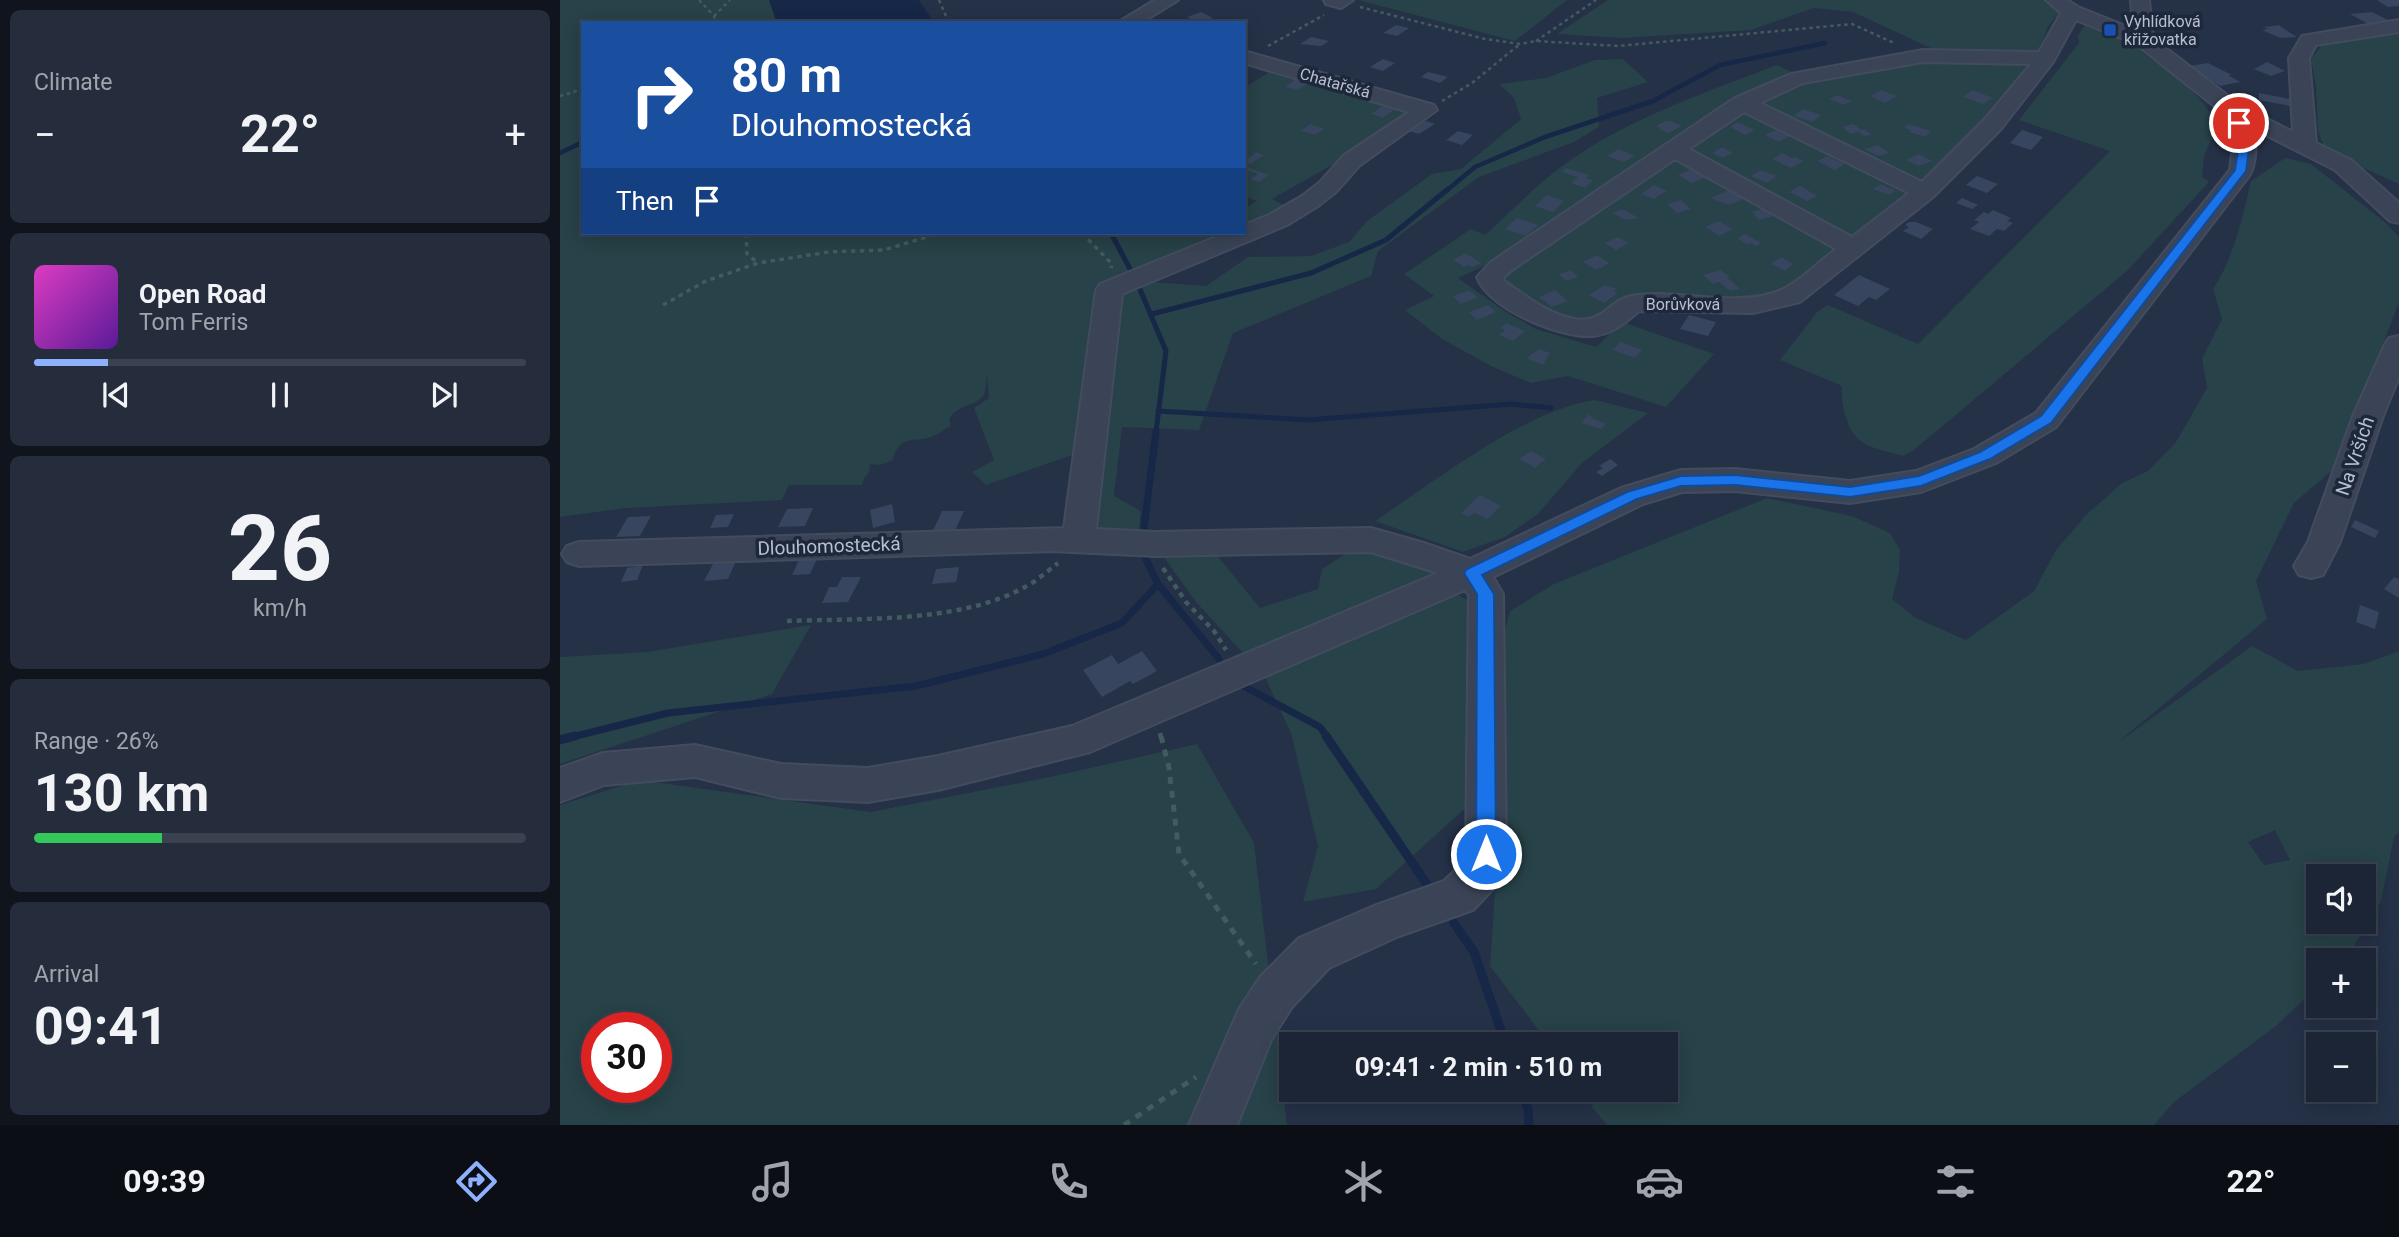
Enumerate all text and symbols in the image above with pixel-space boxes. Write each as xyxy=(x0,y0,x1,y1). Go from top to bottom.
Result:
place label: Vyhlídková křižovatka xyxy=(2124,12,2201,49)
marker: Vyhlídková křižovatka xyxy=(2102,22,2118,38)
text: 80 m xyxy=(731,47,842,104)
icon: right xyxy=(616,49,707,140)
street label: Chatařská xyxy=(1298,64,1372,102)
text: Climate xyxy=(34,69,113,96)
pin xyxy=(2209,93,2269,153)
text: 22° xyxy=(240,104,320,165)
icon: arrive xyxy=(2220,104,2258,142)
text: Dlouhomostecká xyxy=(731,106,972,144)
text: − xyxy=(34,113,56,157)
text: + xyxy=(504,113,526,157)
icon: arrive xyxy=(688,182,726,220)
text: Then xyxy=(616,186,674,216)
text: Open Road xyxy=(139,279,267,309)
street label: Borůvková xyxy=(1646,295,1720,314)
text: Tom Ferris xyxy=(139,309,248,336)
icon: previous xyxy=(97,376,135,414)
icon: pause xyxy=(261,376,299,414)
icon: next xyxy=(425,376,463,414)
street label: Na Vrších xyxy=(2331,414,2379,498)
text: 26 xyxy=(228,496,332,602)
street label: Dlouhomostecká xyxy=(757,532,901,560)
text: km/h xyxy=(253,595,307,622)
text: Range · 26% xyxy=(34,728,159,755)
text: 130 km xyxy=(34,763,209,824)
position arrow xyxy=(1449,817,1523,891)
map controls xyxy=(2306,864,2376,1102)
button: sound xyxy=(2306,864,2376,934)
button: + xyxy=(2306,948,2376,1018)
text: Arrival xyxy=(34,961,99,988)
text: 09:41 xyxy=(34,996,168,1057)
speed limit sign: 30 xyxy=(581,1012,672,1103)
button: − xyxy=(2306,1032,2376,1102)
text: 09:41 · 2 min · 510 m xyxy=(1355,1052,1602,1082)
icon: directions xyxy=(452,1157,501,1206)
icon: music xyxy=(748,1157,797,1206)
icon: phone xyxy=(1044,1157,1093,1206)
icon: climate xyxy=(1339,1157,1388,1206)
icon: car xyxy=(1635,1157,1684,1206)
icon: filters xyxy=(1931,1157,1980,1206)
text: 09:39 xyxy=(123,1162,206,1200)
text: 22° xyxy=(2226,1162,2276,1200)

